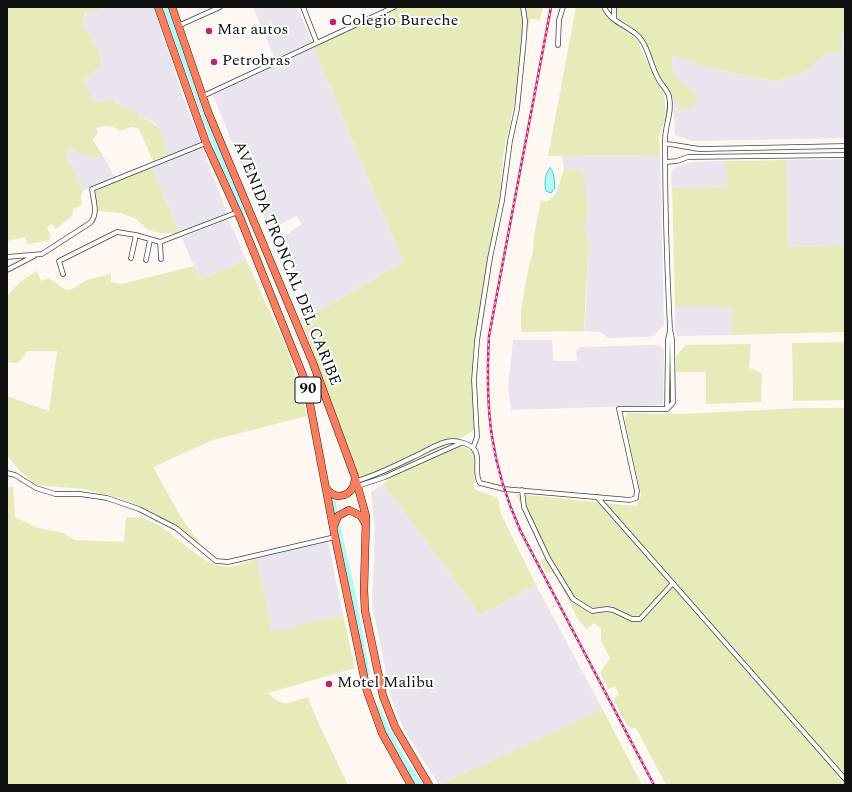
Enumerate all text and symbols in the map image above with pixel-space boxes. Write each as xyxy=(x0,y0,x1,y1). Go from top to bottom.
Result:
place label: Colegio Bureche xyxy=(341,12,458,32)
marker: Colegio Bureche xyxy=(328,17,338,27)
place label: Mar autos xyxy=(217,21,289,41)
marker: Mar autos xyxy=(204,26,214,36)
place label: Petrobras xyxy=(222,52,291,72)
marker: Petrobras xyxy=(209,57,219,67)
street label: AVENIDA TRONCAL DEL CARIBE xyxy=(228,139,344,389)
road number: 90 xyxy=(295,377,321,403)
place label: Motel Malibu xyxy=(337,674,434,694)
marker: Motel Malibu xyxy=(324,679,334,689)

